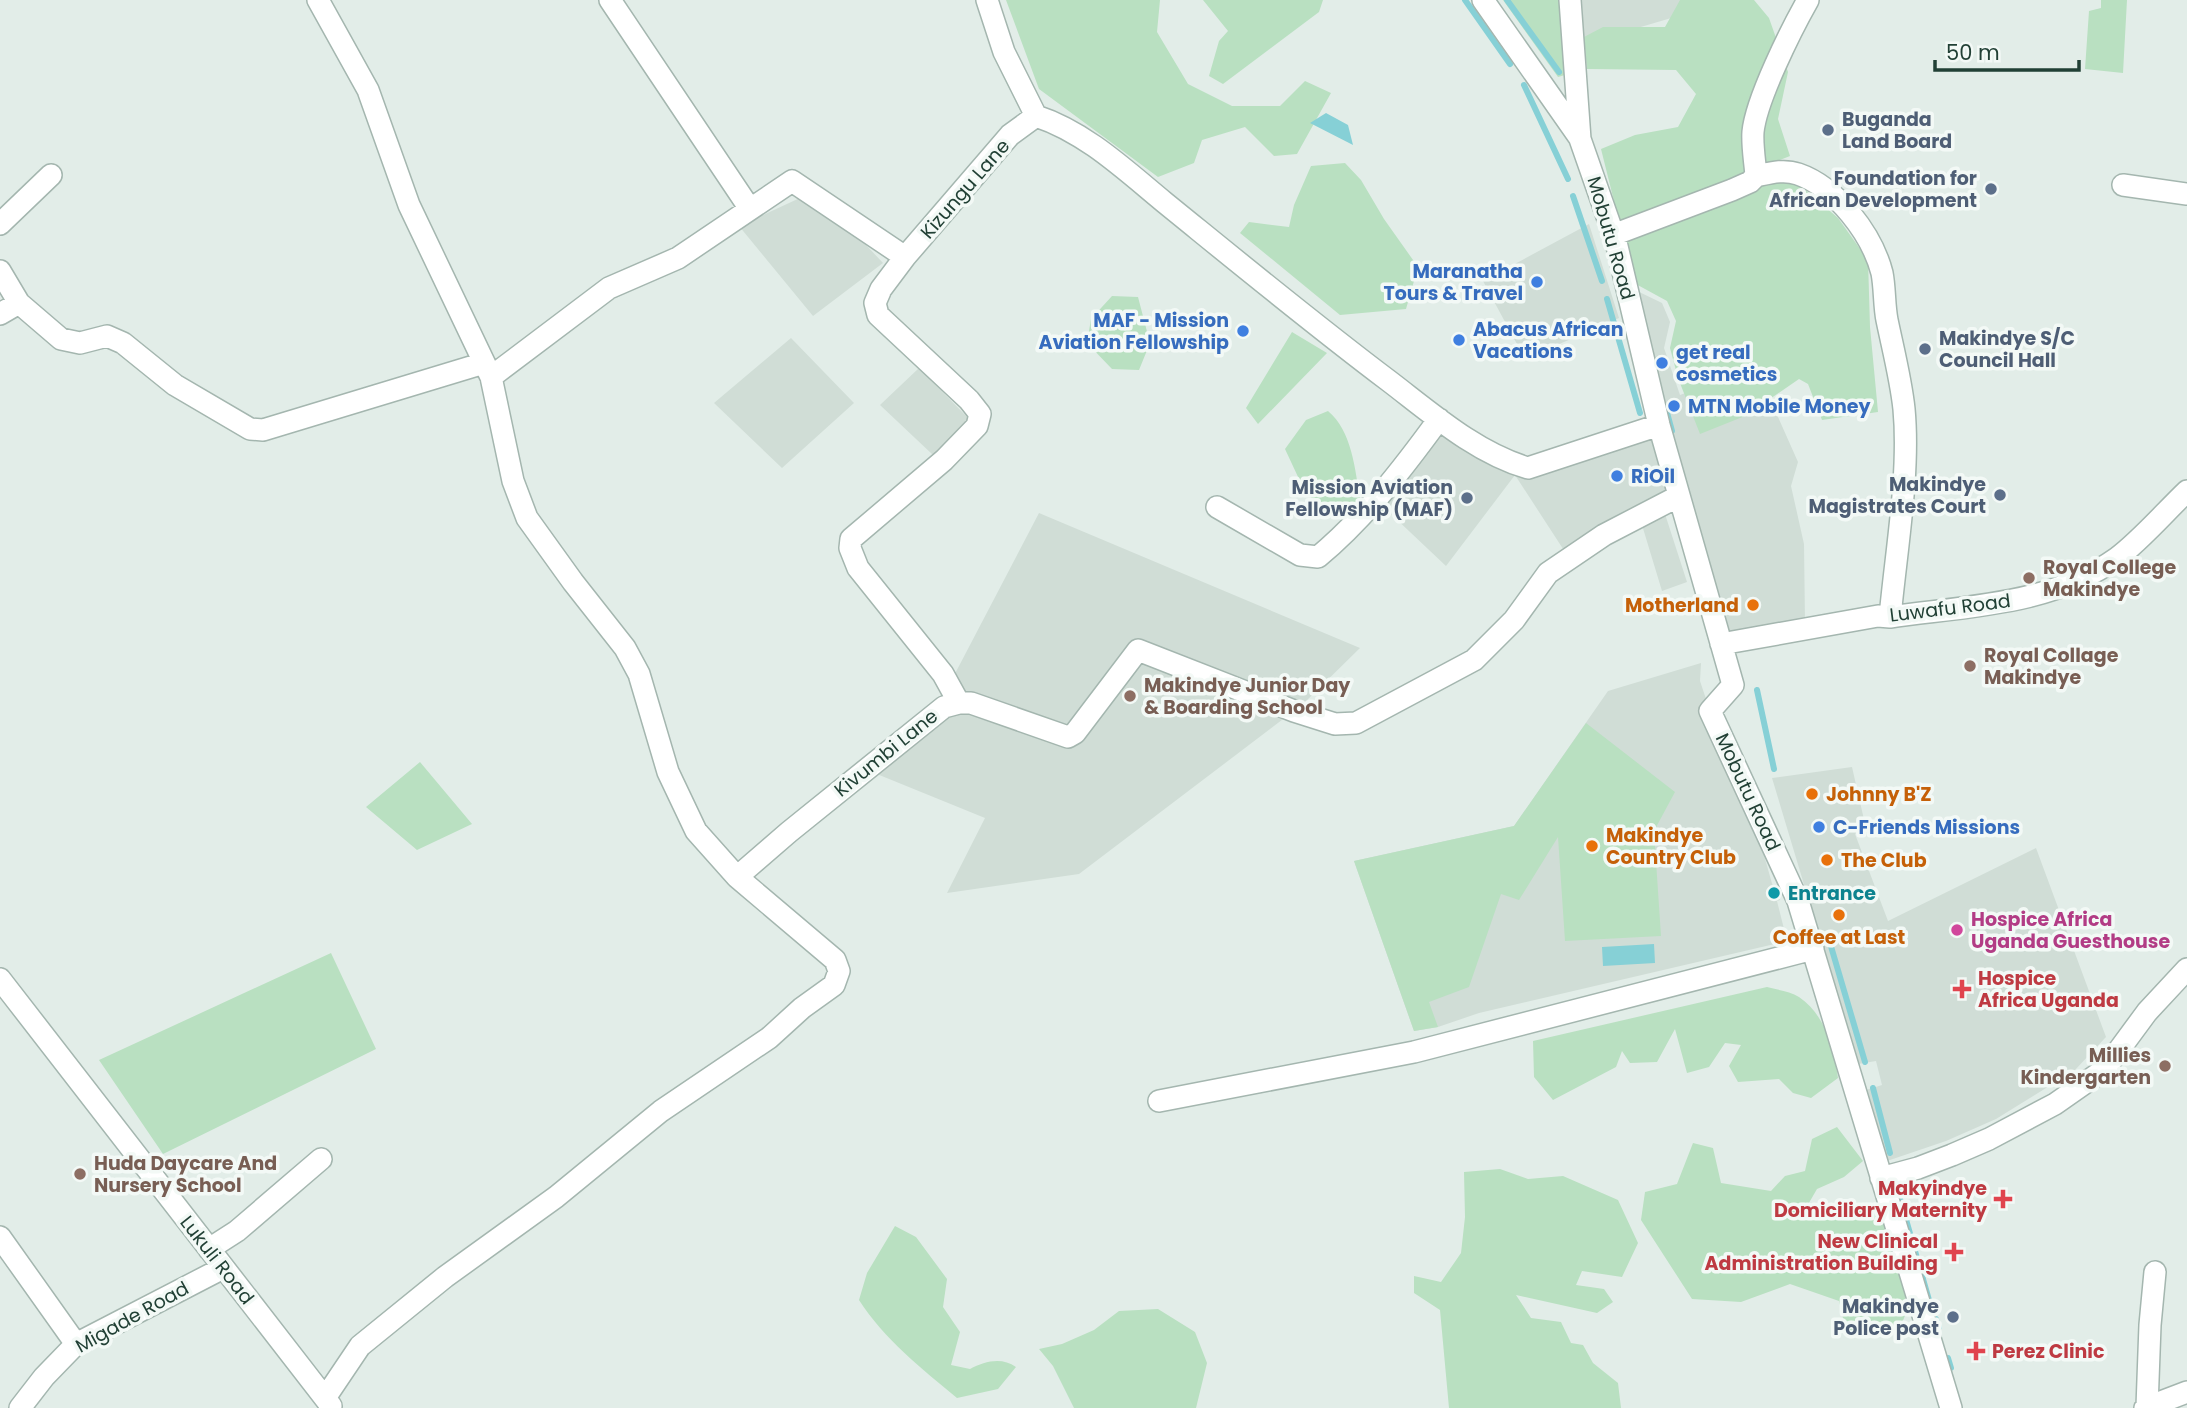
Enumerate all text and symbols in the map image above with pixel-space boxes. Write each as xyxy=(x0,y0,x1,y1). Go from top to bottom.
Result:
scale bar xyxy=(1935,28,2078,72)
text: 50 m xyxy=(1946,38,2000,67)
place label: Buganda Land Board xyxy=(1842,106,1952,155)
marker: Buganda Land Board xyxy=(1820,122,1836,138)
street label: Kizungu Lane xyxy=(914,133,1016,245)
place label: Foundation for African Development xyxy=(1769,165,1977,214)
street label: Mobutu Road xyxy=(1581,173,1641,303)
marker: Foundation for African Development xyxy=(1983,181,1999,197)
place label: Maranatha Tours & Travel xyxy=(1383,258,1523,307)
marker: Maranatha Tours & Travel xyxy=(1529,274,1545,290)
place label: MAF - Mission Aviation Fellowship xyxy=(1039,307,1229,356)
place label: Abacus African Vacations xyxy=(1473,316,1624,365)
marker: MAF - Mission Aviation Fellowship xyxy=(1235,323,1251,339)
place label: Makindye S/C Council Hall xyxy=(1939,325,2075,374)
marker: Abacus African Vacations xyxy=(1451,332,1467,348)
place label: get real cosmetics xyxy=(1676,339,1777,388)
marker: Makindye S/C Council Hall xyxy=(1917,341,1933,357)
marker: get real cosmetics xyxy=(1654,355,1670,371)
place label: MTN Mobile Money xyxy=(1688,393,1871,420)
marker: MTN Mobile Money xyxy=(1666,398,1682,414)
place label: RiOil xyxy=(1631,463,1675,490)
marker: RiOil xyxy=(1609,468,1625,484)
place label: Makindye Magistrates Court xyxy=(1809,471,1986,520)
place label: Mission Aviation Fellowship (MAF) xyxy=(1285,474,1453,523)
marker: Makindye Magistrates Court xyxy=(1992,487,2008,503)
marker: Mission Aviation Fellowship (MAF) xyxy=(1459,490,1475,506)
place label: Royal College Makindye xyxy=(2043,554,2176,603)
marker: Royal College Makindye xyxy=(2021,570,2037,586)
street label: Luwafu Road xyxy=(1888,587,2012,629)
place label: Motherland xyxy=(1625,592,1739,619)
marker: Motherland xyxy=(1745,597,1761,613)
place label: Royal Collage Makindye xyxy=(1984,642,2119,691)
marker: Royal Collage Makindye xyxy=(1962,658,1978,674)
place label: Makindye Junior Day & Boarding School xyxy=(1144,672,1351,721)
marker: Makindye Junior Day & Boarding School xyxy=(1122,688,1138,704)
street label: Kivumbi Lane xyxy=(829,703,943,803)
street label: Mobutu Road xyxy=(1709,729,1787,855)
place label: Johnny B'Z xyxy=(1826,781,1932,808)
marker: Johnny B'Z xyxy=(1804,786,1820,802)
place label: C-Friends Missions xyxy=(1833,814,2020,841)
marker: C-Friends Missions xyxy=(1811,819,1827,835)
place label: Makindye Country Club xyxy=(1606,822,1736,871)
marker: Makindye Country Club xyxy=(1584,838,1600,854)
place label: The Club xyxy=(1841,847,1927,874)
marker: The Club xyxy=(1819,852,1835,868)
place label: Entrance xyxy=(1788,880,1876,907)
marker: Entrance xyxy=(1766,885,1782,901)
place label: Hospice Africa Uganda Guesthouse xyxy=(1971,906,2170,955)
marker: Coffee at Last xyxy=(1831,907,1847,923)
marker: Hospice Africa Uganda Guesthouse xyxy=(1949,922,1965,938)
place label: Coffee at Last xyxy=(1773,924,1906,951)
place label: Hospice Africa Uganda xyxy=(1978,965,2119,1014)
marker: Hospice Africa Uganda xyxy=(1952,979,1972,999)
place label: Millies Kindergarten xyxy=(2020,1042,2151,1091)
marker: Millies Kindergarten xyxy=(2157,1058,2173,1074)
place label: Huda Daycare And Nursery School xyxy=(94,1150,277,1199)
marker: Huda Daycare And Nursery School xyxy=(72,1166,88,1182)
place label: Makyindye Domiciliary Maternity xyxy=(1774,1175,1988,1224)
marker: Makyindye Domiciliary Maternity xyxy=(1993,1189,2013,1209)
street label: Lukuli Road xyxy=(174,1210,260,1310)
place label: New Clinical Administration Building xyxy=(1705,1228,1938,1277)
marker: New Clinical Administration Building xyxy=(1944,1242,1964,1262)
street label: Migade Road xyxy=(70,1275,194,1359)
place label: Makindye Police post xyxy=(1833,1293,1939,1342)
marker: Makindye Police post xyxy=(1945,1309,1961,1325)
place label: Perez Clinic xyxy=(1992,1338,2104,1365)
marker: Perez Clinic xyxy=(1966,1341,1986,1361)

